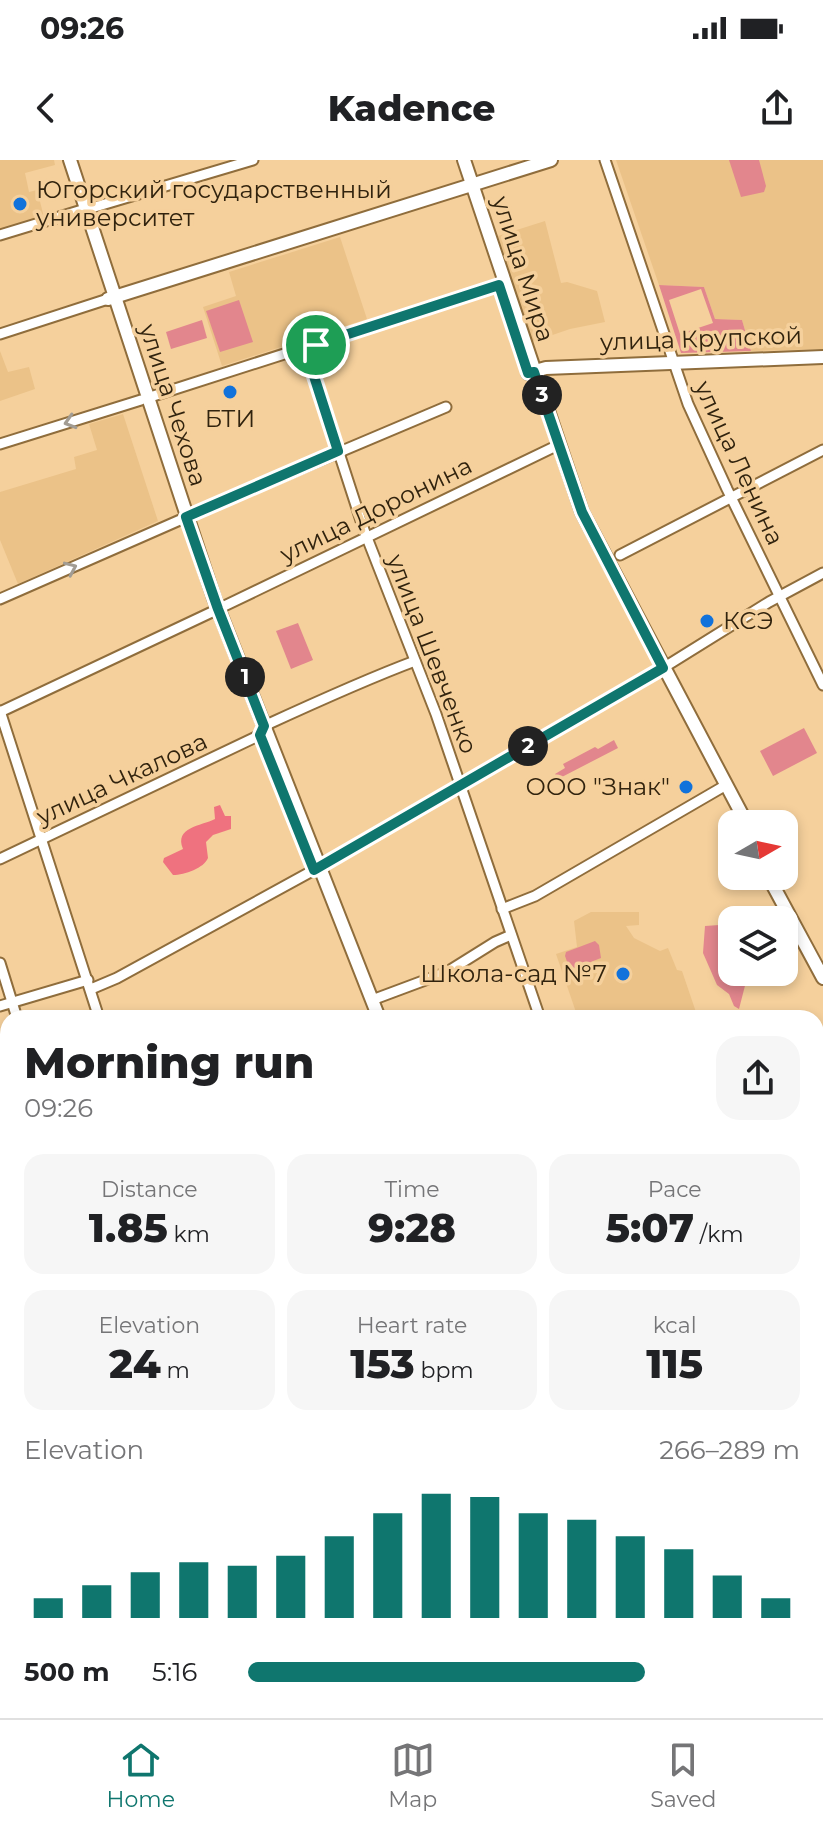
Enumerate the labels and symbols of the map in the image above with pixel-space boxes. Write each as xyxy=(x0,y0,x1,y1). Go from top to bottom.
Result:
place label: Югорский государственный университет xyxy=(35,175,392,232)
street label: улица Мира xyxy=(486,192,561,345)
marker: Югорский государственный университет xyxy=(11,195,29,213)
pin xyxy=(282,311,350,379)
street label: улица Чехова xyxy=(133,319,213,490)
street label: улица Крупской xyxy=(598,320,803,357)
pin: 3 xyxy=(522,375,562,415)
street label: улица Ленина xyxy=(688,375,790,549)
marker: БТИ xyxy=(221,383,239,401)
place label: БТИ xyxy=(205,404,255,433)
one-way arrow xyxy=(64,412,78,428)
street label: улица Доронина xyxy=(274,451,476,569)
street label: улица Шевченко xyxy=(381,549,484,758)
one-way arrow xyxy=(63,561,78,577)
place label: КСЭ xyxy=(723,606,773,635)
marker: КСЭ xyxy=(698,612,716,630)
pin: 1 xyxy=(225,657,265,697)
street label: улица Чкалова xyxy=(31,726,212,831)
pin: 2 xyxy=(508,726,548,766)
place label: ООО "Знак" xyxy=(525,772,670,801)
marker: ООО "Знак" xyxy=(677,778,695,796)
north arrow xyxy=(718,810,798,890)
place label: Школа-сад №7 xyxy=(420,959,607,988)
marker: Школа-сад №7 xyxy=(614,965,632,983)

